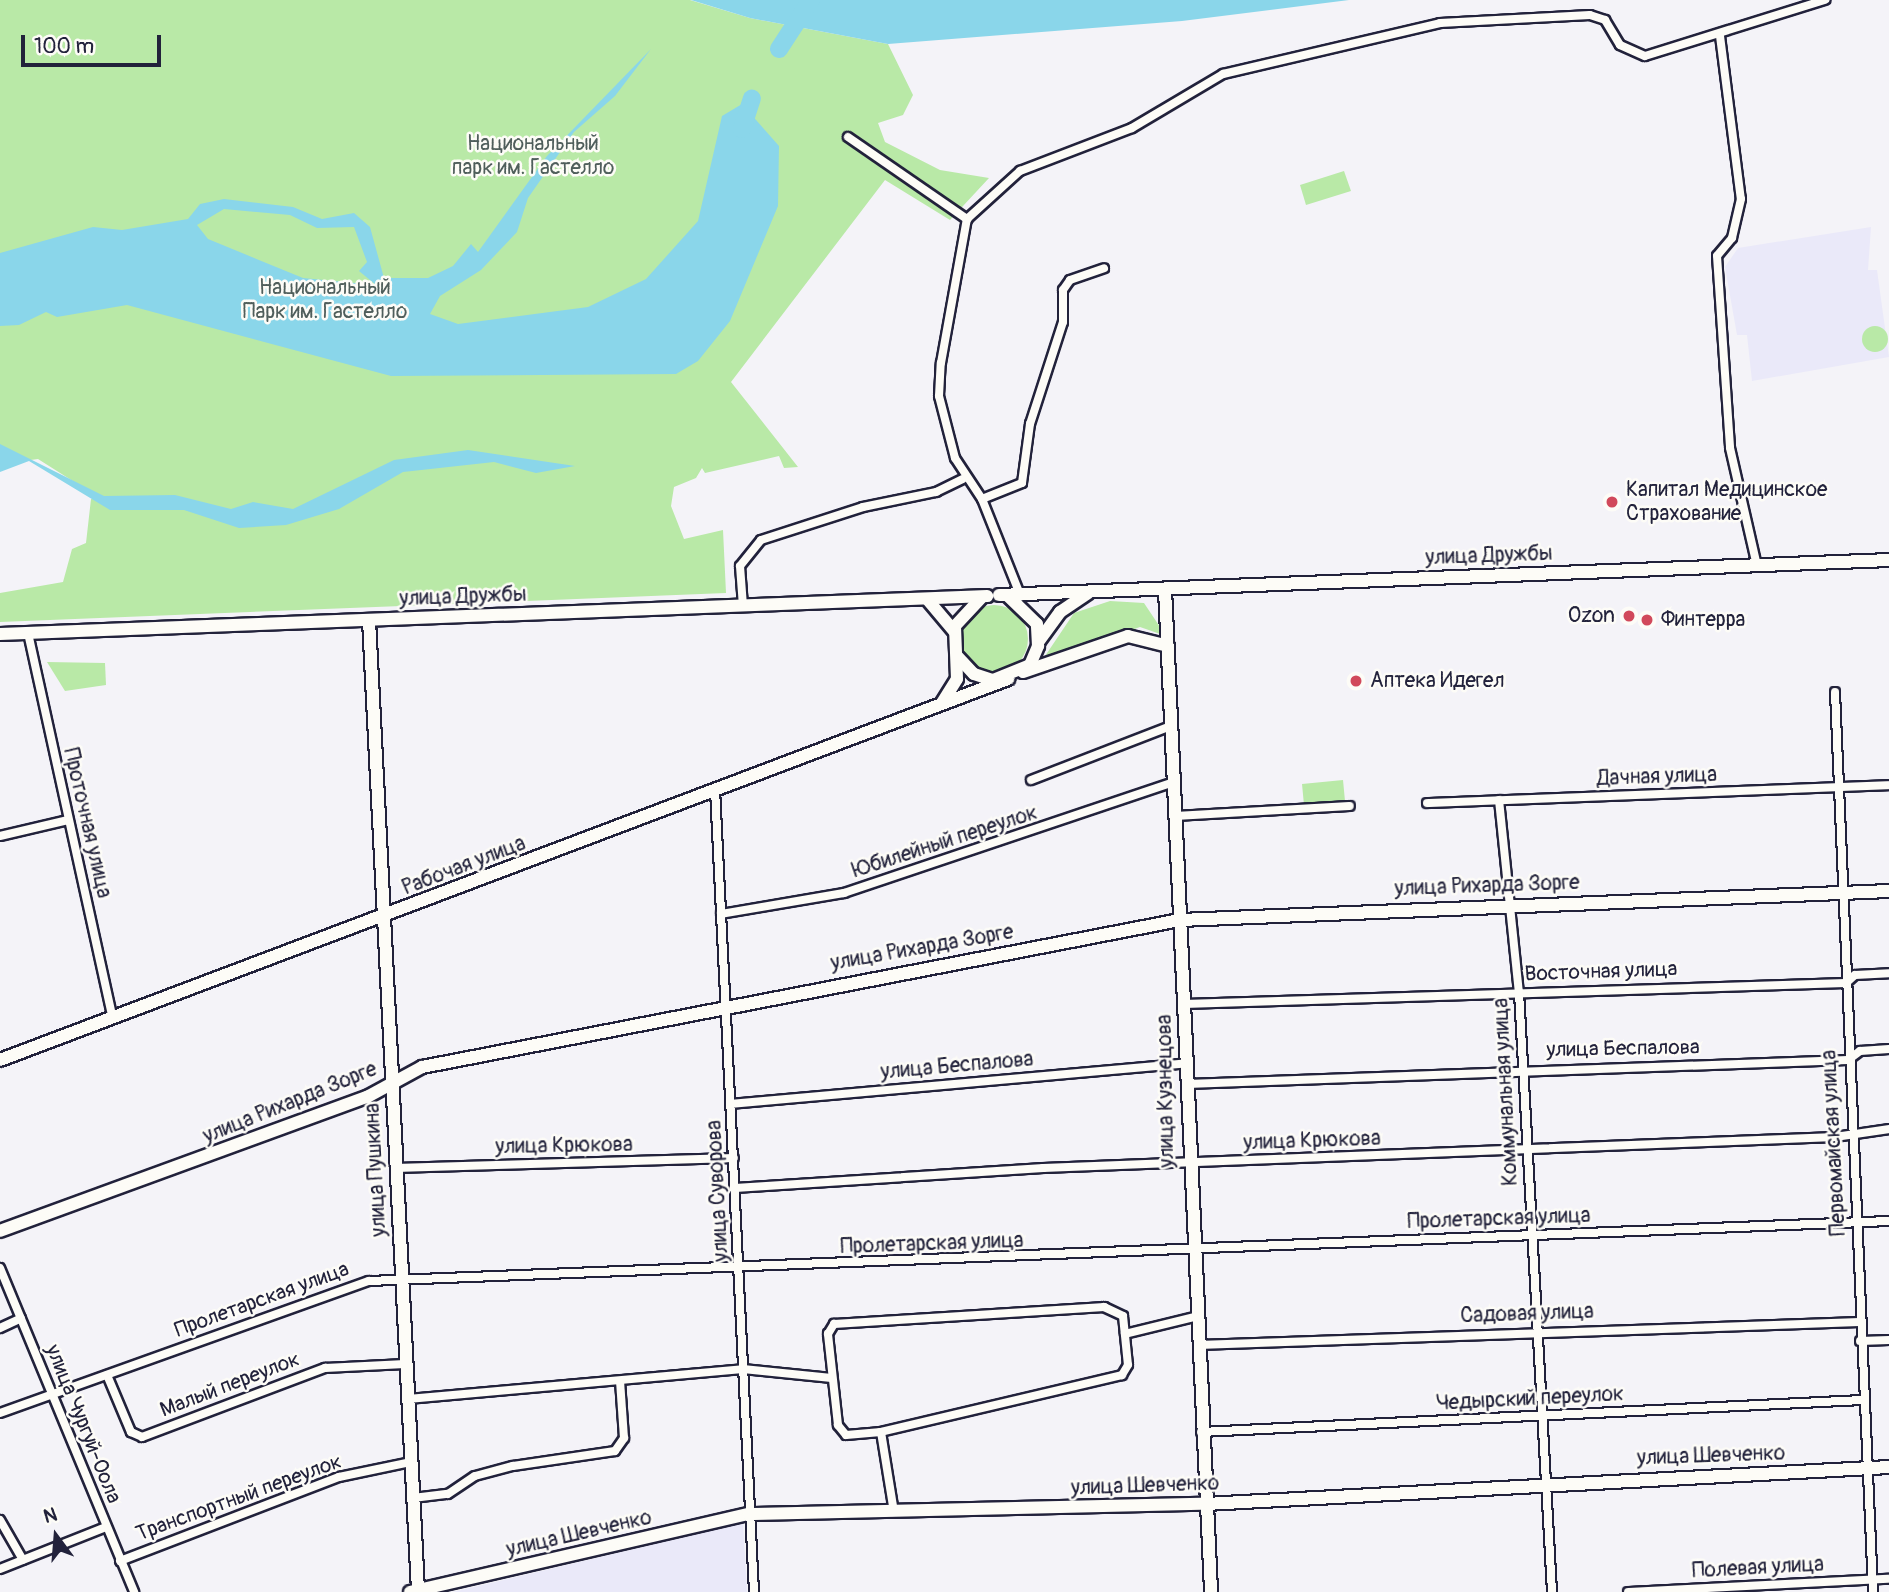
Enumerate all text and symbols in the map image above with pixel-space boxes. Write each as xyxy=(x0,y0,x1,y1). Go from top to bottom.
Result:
scale bar xyxy=(24,21,164,65)
text: 100 m xyxy=(34,33,94,60)
park label: Национальный парк им. Гастелло xyxy=(452,131,614,181)
park label: Национальный Парк им. Гастелло xyxy=(243,275,407,325)
place label: Капитал Медицинское Страхование xyxy=(1626,477,1827,527)
marker: Капитал Медицинское Страхование xyxy=(1604,494,1620,510)
street label: улица Дружбы xyxy=(1425,541,1553,571)
street label: улица Дружбы xyxy=(399,582,527,612)
place label: Ozon xyxy=(1568,603,1615,629)
place label: Финтерра xyxy=(1661,607,1745,633)
marker: Ozon xyxy=(1621,608,1637,624)
marker: Финтерра xyxy=(1639,612,1655,628)
place label: Аптека Идегел xyxy=(1370,668,1504,694)
marker: Аптека Идегел xyxy=(1348,673,1364,689)
street label: Проточная улица xyxy=(57,746,117,900)
street label: Дачная улица xyxy=(1597,762,1717,792)
street label: Юбилейный переулок xyxy=(849,800,1041,884)
street label: Рабочая улица xyxy=(399,831,529,901)
street label: улица Рихарда Зорге xyxy=(1394,870,1580,902)
street label: улица Рихарда Зорге xyxy=(829,920,1015,976)
street label: Восточная улица xyxy=(1524,957,1678,987)
street label: Коммунальная улица xyxy=(1489,998,1523,1186)
street label: улица Кузнецова xyxy=(1152,1014,1180,1168)
street label: улица Беспалова xyxy=(1546,1035,1700,1063)
street label: улица Беспалова xyxy=(880,1047,1034,1085)
street label: Первомайская улица xyxy=(1817,1049,1851,1237)
street label: улица Рихарда Зорге xyxy=(200,1057,380,1149)
street label: улица Пушкина xyxy=(360,1103,392,1237)
street label: улица Суворова xyxy=(702,1120,734,1262)
street label: улица Крюкова xyxy=(1243,1126,1381,1156)
street label: улица Крюкова xyxy=(495,1132,633,1160)
street label: Пролетарская улица xyxy=(1407,1203,1591,1235)
street label: Пролетарская улица xyxy=(840,1228,1024,1260)
street label: Пролетарская улица xyxy=(172,1257,352,1343)
street label: Садовая улица xyxy=(1460,1299,1594,1329)
street label: улица Чургуй-Оола xyxy=(40,1341,126,1507)
street label: Малый переулок xyxy=(157,1347,303,1423)
street label: Чедырский переулок xyxy=(1436,1382,1624,1416)
street label: улица Шевченко xyxy=(1636,1441,1786,1471)
street label: Транспортный переулок xyxy=(133,1449,345,1547)
street label: улица Шевченко xyxy=(1070,1471,1220,1501)
north arrow xyxy=(21,1501,91,1571)
text: N xyxy=(41,1503,60,1529)
street label: улица Шевченко xyxy=(504,1505,654,1563)
street label: Полевая улица xyxy=(1691,1552,1825,1584)

